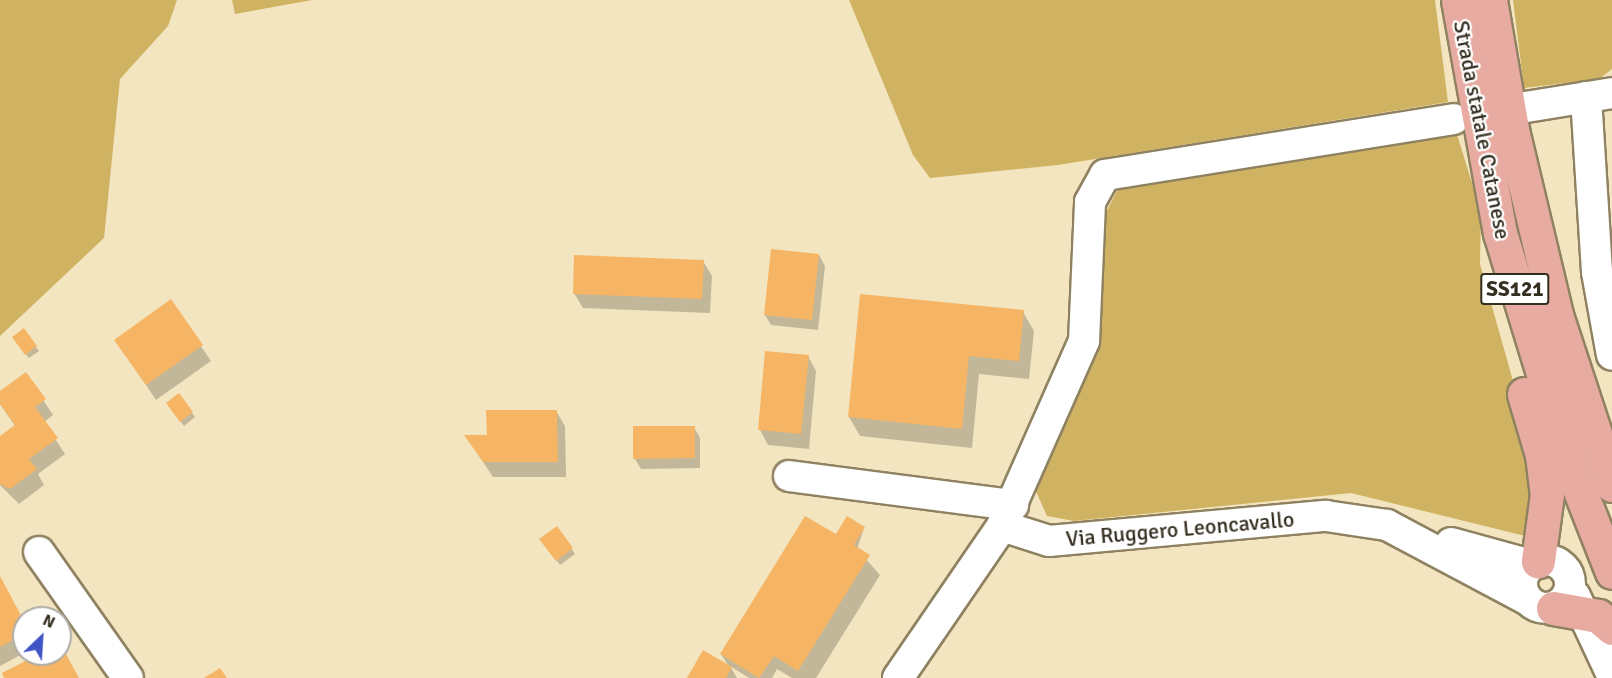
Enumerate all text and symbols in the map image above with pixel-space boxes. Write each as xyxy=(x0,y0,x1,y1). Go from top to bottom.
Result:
street label: Strada statale Catanese xyxy=(1448,18,1516,242)
road number: SS121 xyxy=(1479,271,1551,307)
street label: Via Ruggero Leoncavallo xyxy=(1065,506,1295,552)
north arrow xyxy=(12,606,72,666)
text: N xyxy=(39,610,58,633)

